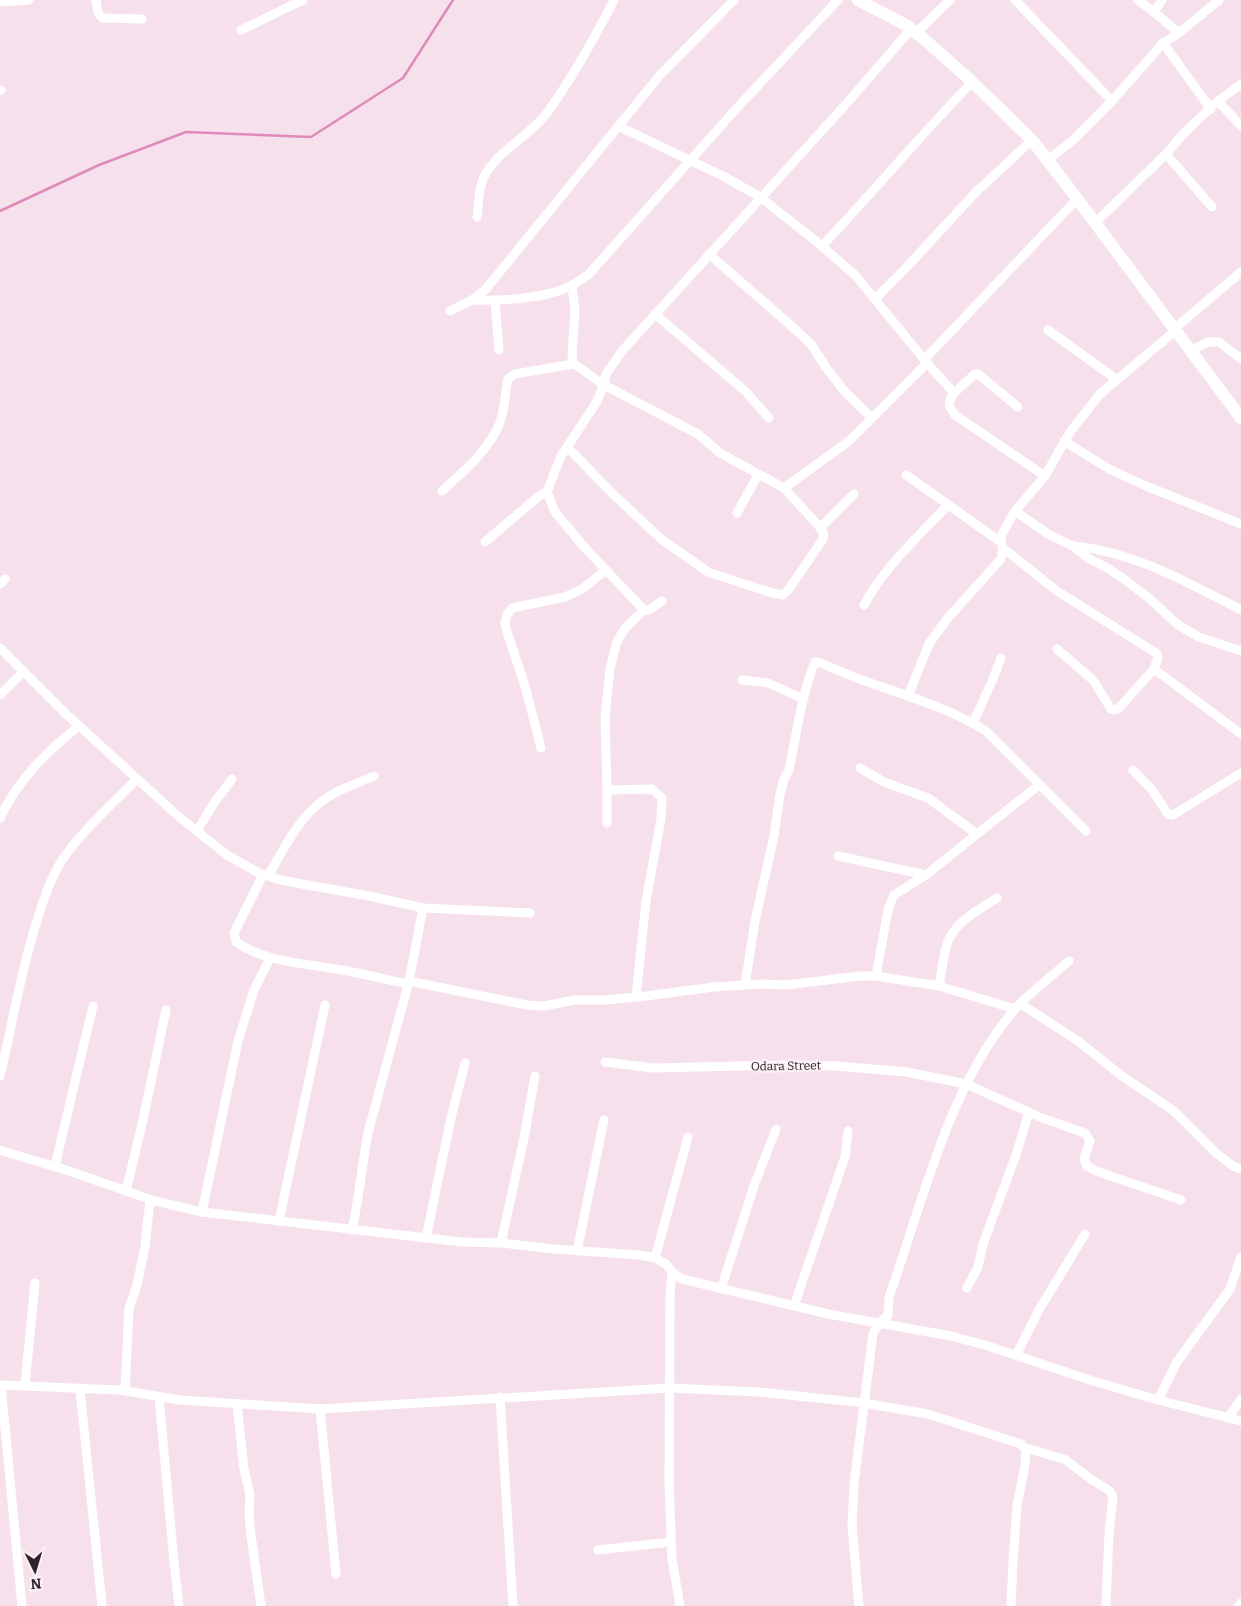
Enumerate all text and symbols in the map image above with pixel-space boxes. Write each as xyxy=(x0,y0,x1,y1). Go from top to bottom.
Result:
street label: Odara Street xyxy=(751,1058,822,1074)
north arrow xyxy=(10,1546,60,1596)
text: N xyxy=(30,1575,42,1592)

